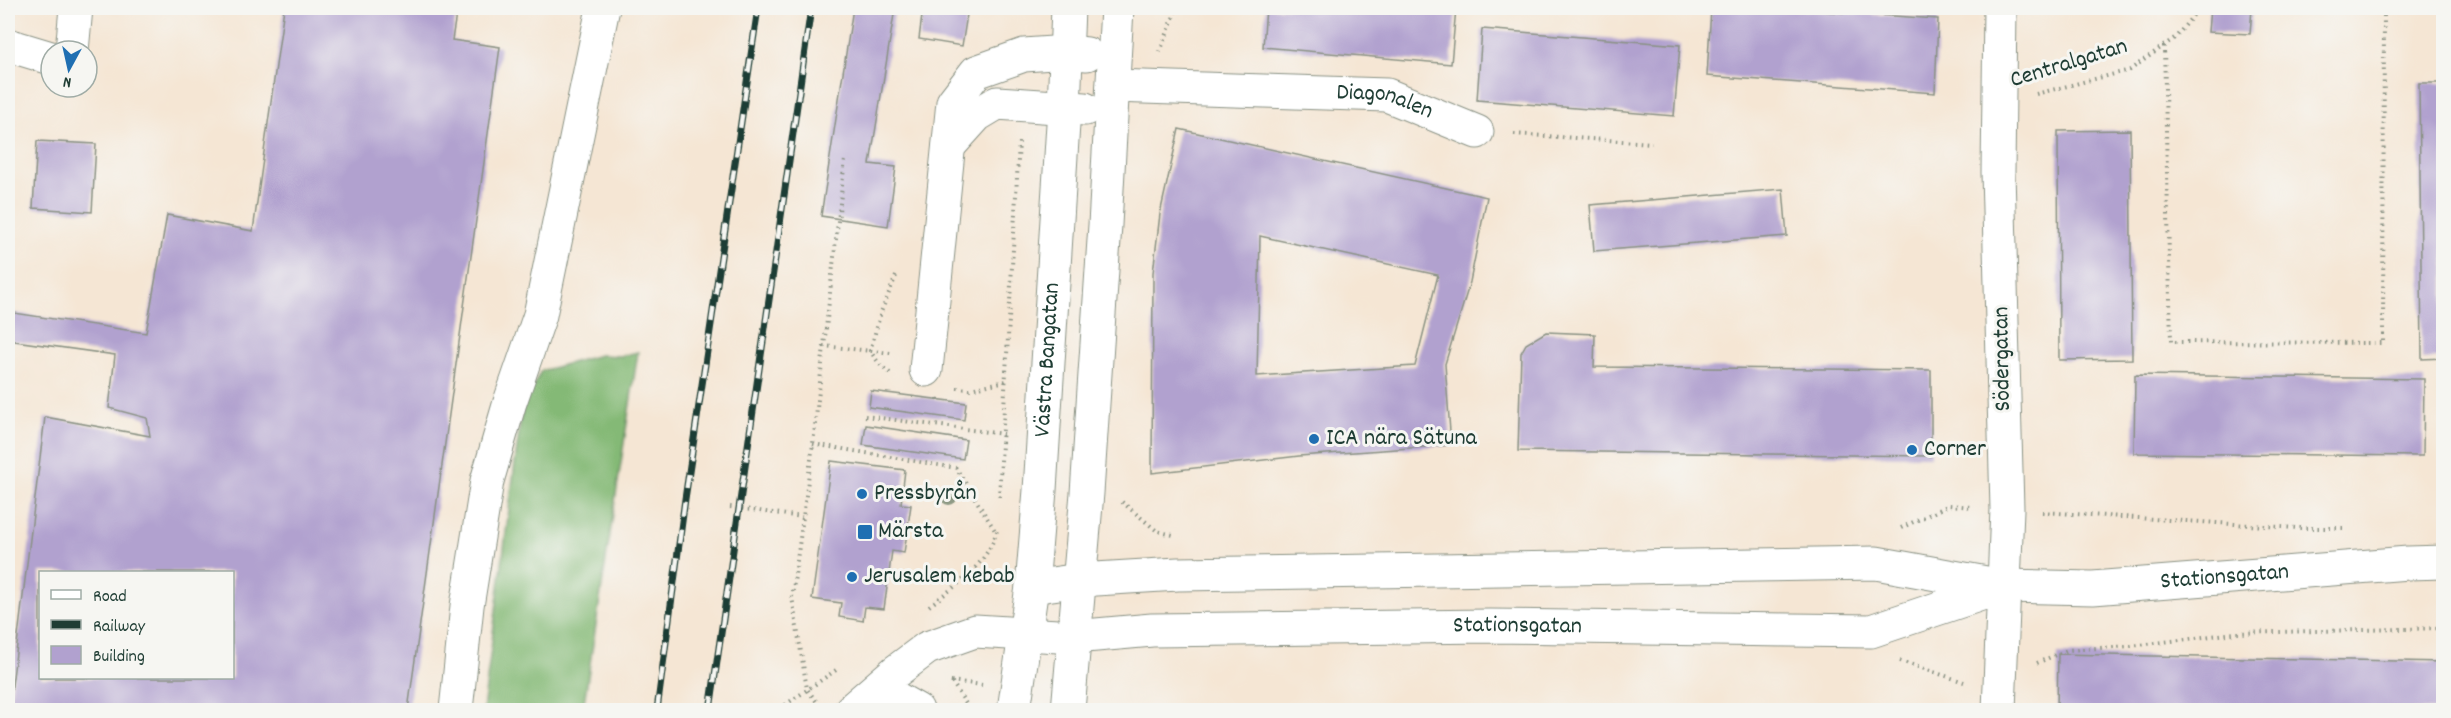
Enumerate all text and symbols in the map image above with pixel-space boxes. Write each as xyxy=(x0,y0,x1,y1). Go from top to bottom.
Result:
street label: Centralgatan xyxy=(2006,30,2132,98)
north arrow xyxy=(39,39,99,99)
text: N xyxy=(62,69,73,93)
street label: Diagonalen xyxy=(1336,76,1438,129)
street label: Västra Bangatan xyxy=(1026,282,1070,438)
street label: Södergatan xyxy=(1985,306,2021,412)
place label: ICA nära Sätuna xyxy=(1326,422,1477,456)
marker: ICA nära Sätuna xyxy=(1307,432,1321,446)
place label: Corner xyxy=(1924,433,1986,467)
marker: Corner xyxy=(1905,443,1919,457)
place label: Pressbyrån xyxy=(874,477,977,511)
marker: Pressbyrån xyxy=(855,487,869,501)
place label: Märsta xyxy=(878,515,944,549)
marker: Märsta xyxy=(856,523,874,541)
street label: Stationsgatan xyxy=(2159,556,2290,600)
place label: Jerusalem kebab xyxy=(864,560,1015,594)
marker: Jerusalem kebab xyxy=(845,570,859,584)
legend xyxy=(39,571,234,679)
text: Road xyxy=(93,585,127,610)
street label: Stationsgatan xyxy=(1453,609,1582,644)
text: Railway xyxy=(93,615,146,640)
text: Building xyxy=(93,645,145,670)

